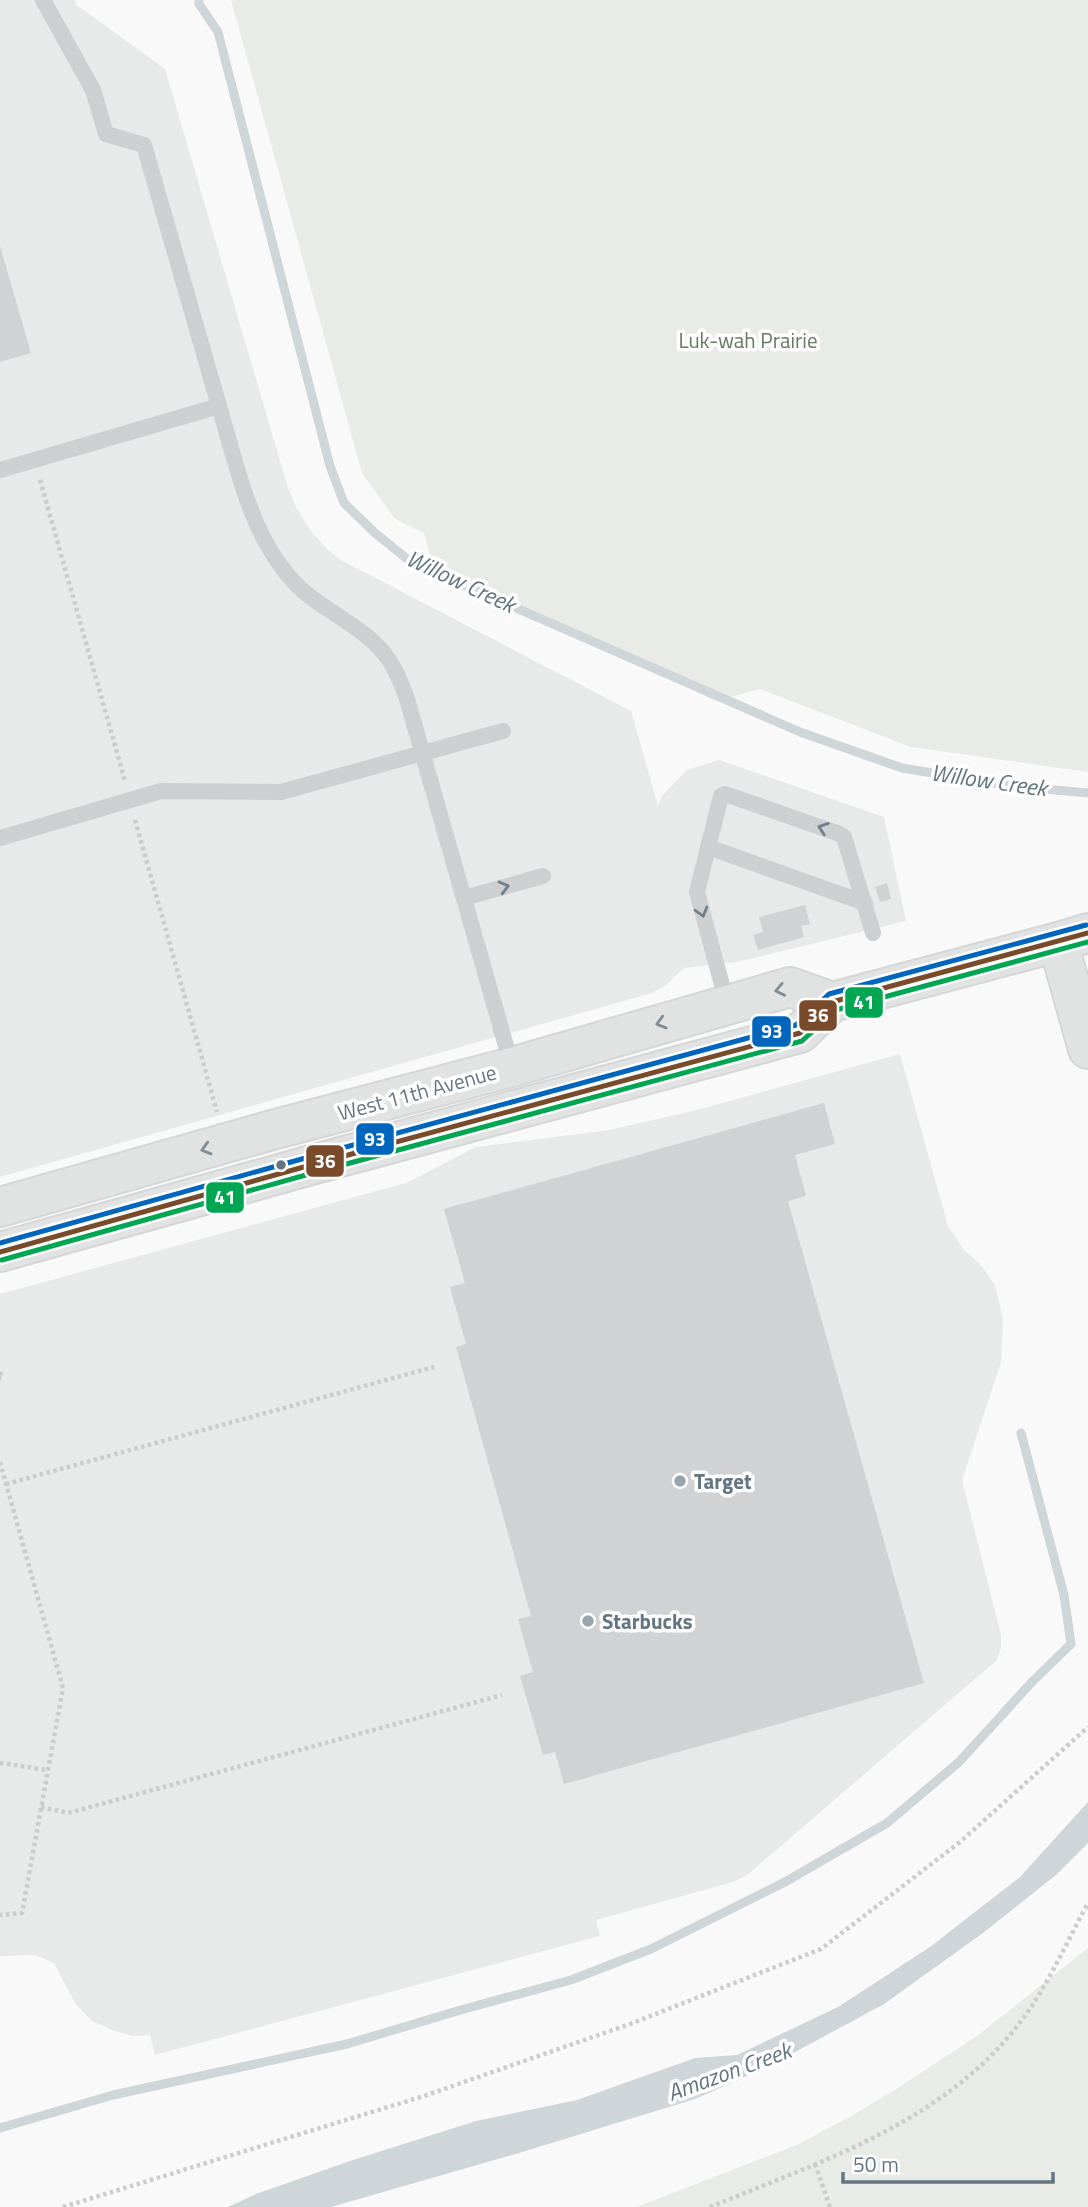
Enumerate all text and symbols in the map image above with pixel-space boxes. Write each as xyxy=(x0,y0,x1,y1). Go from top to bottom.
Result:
park label: Luk-wah Prairie xyxy=(678,324,818,356)
water label: Willow Creek xyxy=(401,540,524,623)
water label: Willow Creek xyxy=(929,755,1052,806)
one-way arrow xyxy=(817,822,829,836)
one-way arrow xyxy=(497,881,509,895)
one-way arrow xyxy=(693,906,708,918)
one-way arrow xyxy=(774,982,786,997)
line badge: 41 xyxy=(844,986,884,1019)
text: 41 xyxy=(853,987,875,1016)
line badge: 36 xyxy=(798,999,838,1032)
text: 36 xyxy=(807,1000,829,1029)
one-way arrow xyxy=(656,1014,668,1029)
line badge: 93 xyxy=(751,1015,792,1048)
text: 93 xyxy=(761,1016,783,1045)
street label: West 11th Avenue xyxy=(334,1055,500,1129)
line badge: 93 xyxy=(355,1122,395,1156)
text: 93 xyxy=(364,1124,386,1153)
one-way arrow xyxy=(200,1140,212,1155)
line badge: 36 xyxy=(305,1144,345,1178)
text: 36 xyxy=(314,1146,336,1175)
unlabelled marker xyxy=(274,1158,288,1172)
line badge: 41 xyxy=(205,1181,245,1214)
text: 41 xyxy=(214,1182,236,1211)
place label: Target xyxy=(694,1465,752,1497)
marker: Target xyxy=(672,1473,688,1489)
place label: Starbucks xyxy=(602,1605,693,1637)
marker: Starbucks xyxy=(580,1613,596,1629)
water label: Amazon Creek xyxy=(662,2031,798,2110)
scale bar xyxy=(843,2140,1053,2184)
text: 50 m xyxy=(853,2148,899,2180)

